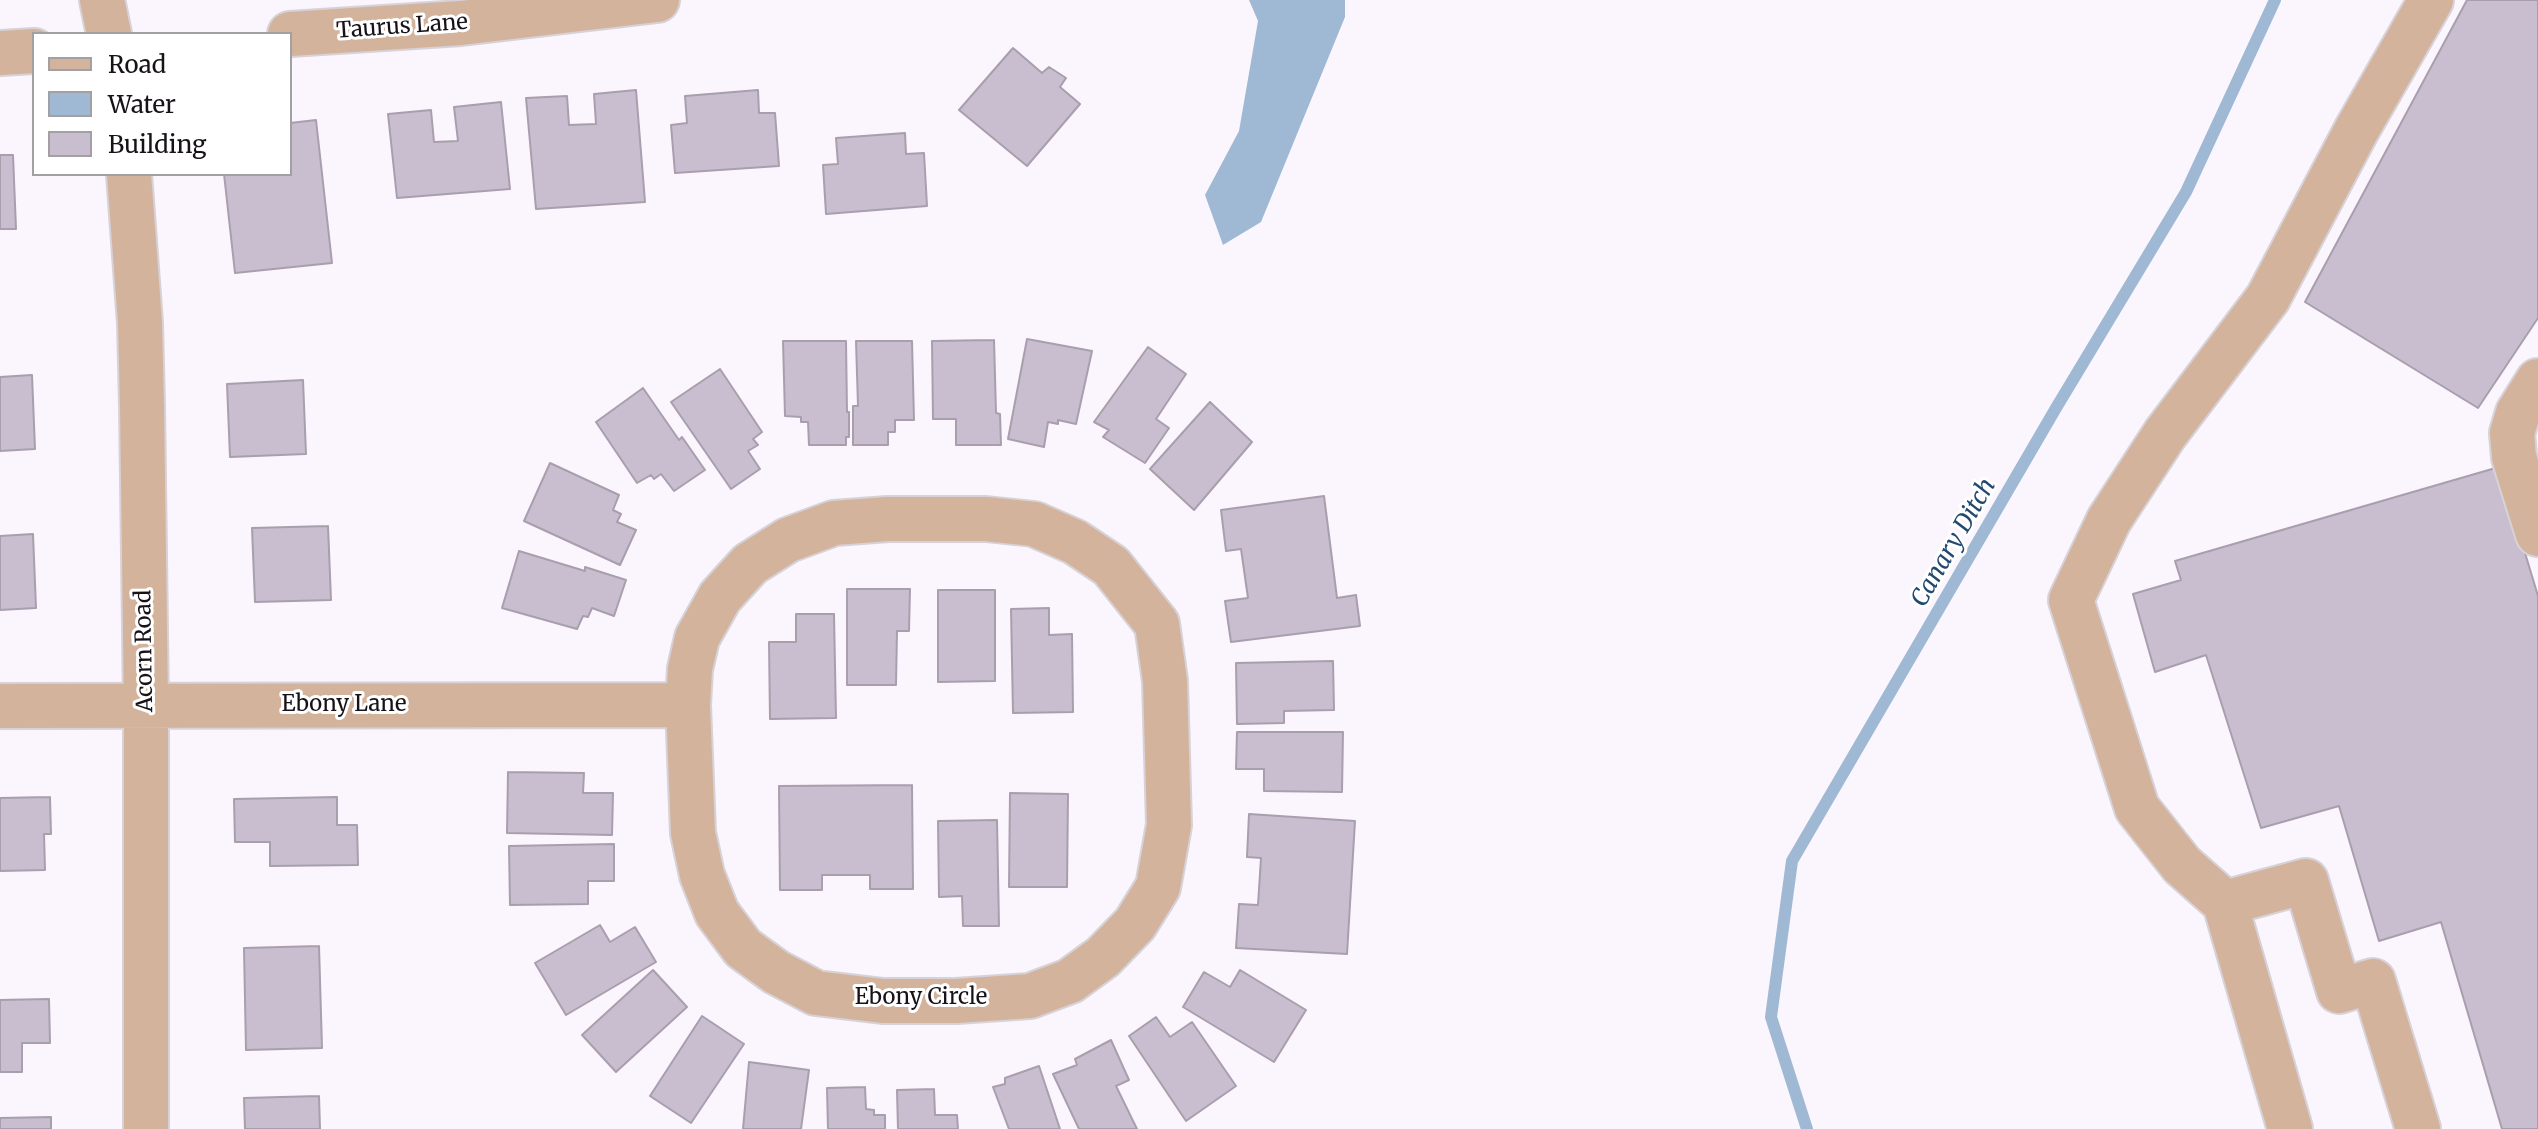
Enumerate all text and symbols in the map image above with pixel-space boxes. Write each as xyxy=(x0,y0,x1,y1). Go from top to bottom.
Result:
street label: Taurus Lane xyxy=(335,9,469,45)
legend xyxy=(32,32,292,176)
text: Road xyxy=(108,49,166,80)
text: Water xyxy=(108,89,176,120)
text: Building xyxy=(108,129,207,160)
water label: Canary Ditch xyxy=(1906,474,2002,612)
street label: Acorn Road xyxy=(131,590,159,712)
street label: Ebony Lane xyxy=(282,692,406,718)
street label: Ebony Circle xyxy=(855,985,987,1011)

